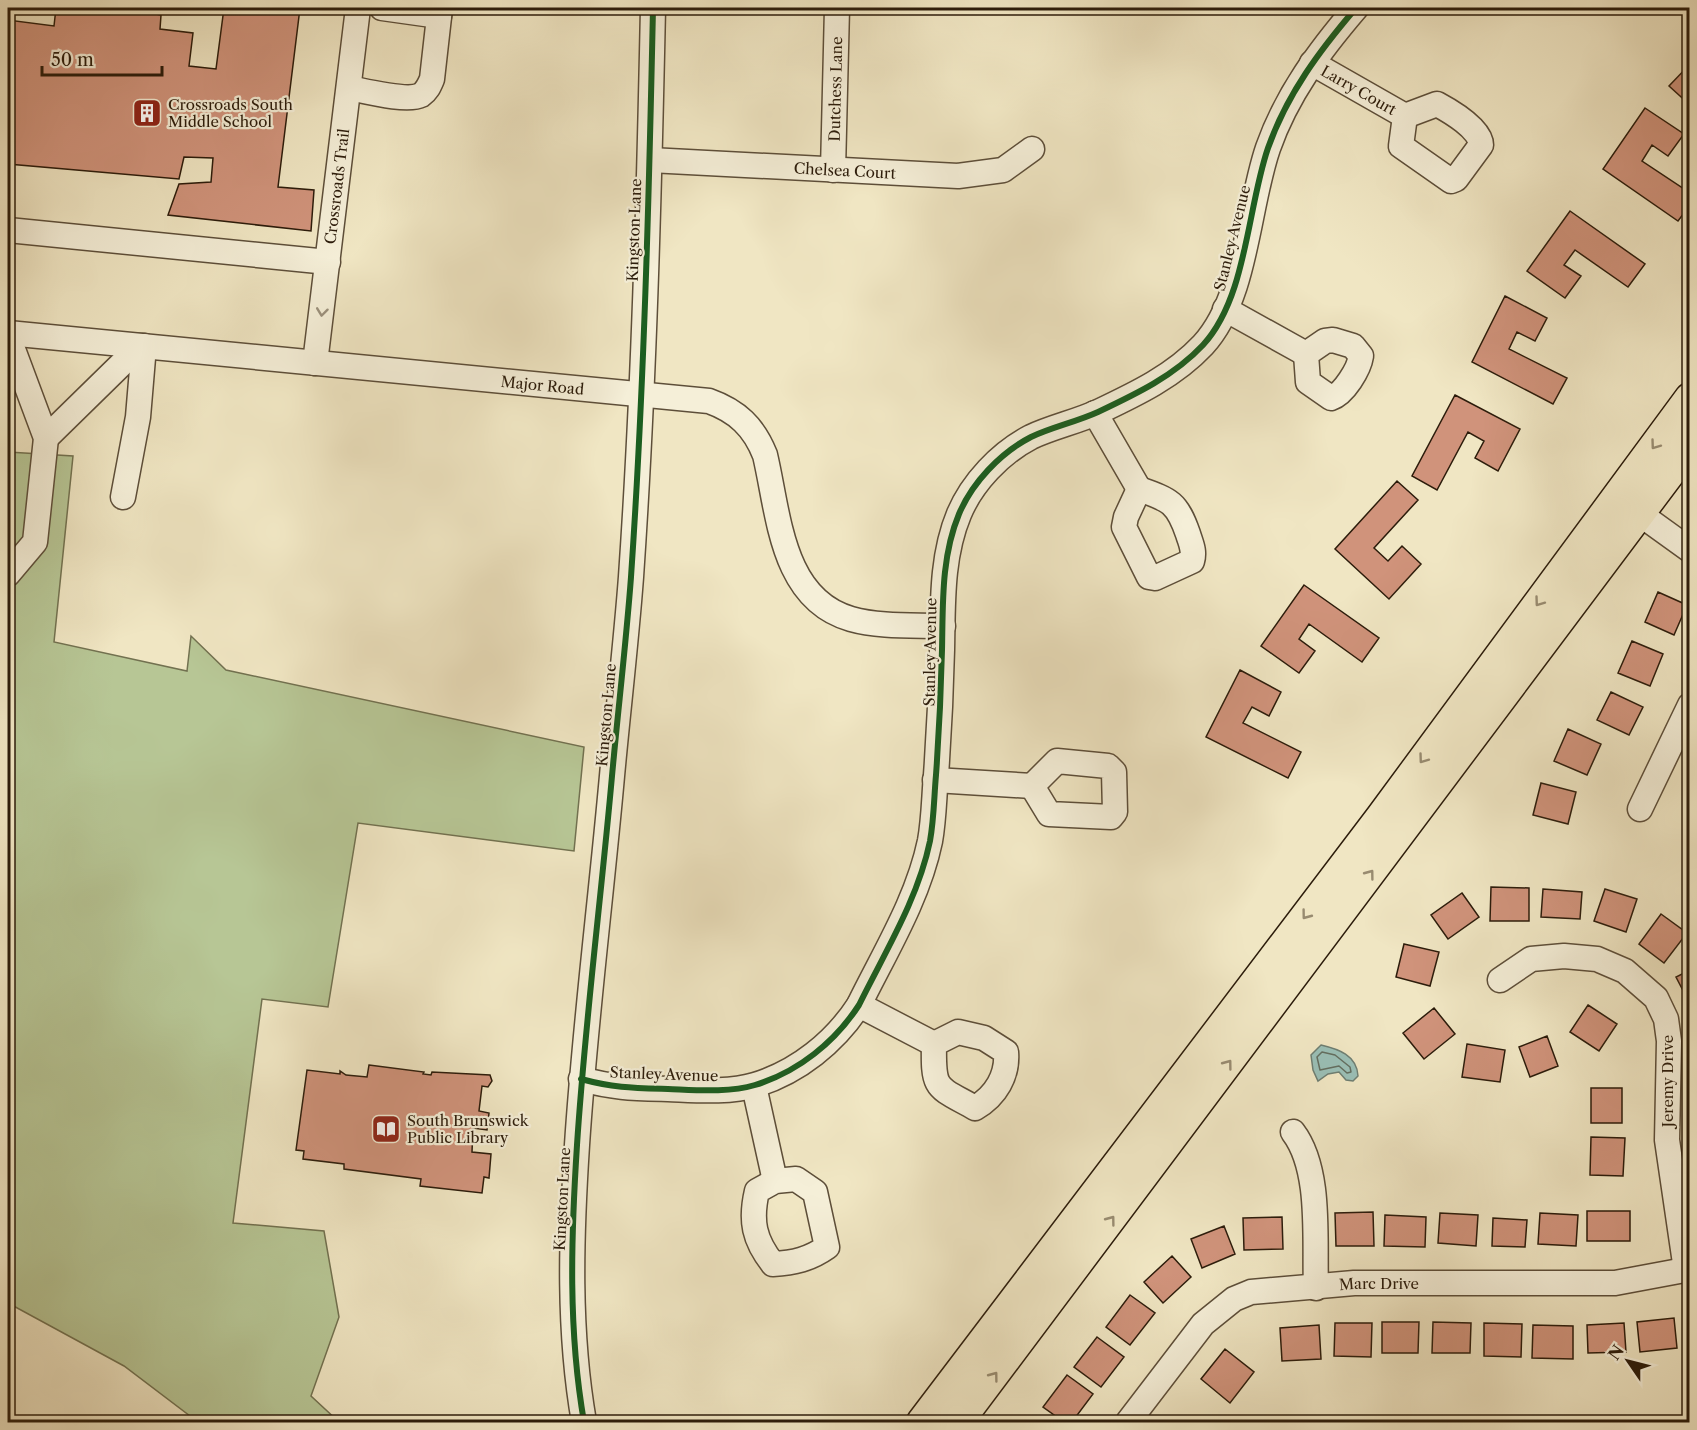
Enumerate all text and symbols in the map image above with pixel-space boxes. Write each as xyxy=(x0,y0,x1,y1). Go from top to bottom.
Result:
street label: Dutchess Lane xyxy=(824,36,846,142)
scale bar xyxy=(42,39,162,77)
text: 50 m xyxy=(51,49,94,71)
street label: Larry Court xyxy=(1318,61,1401,119)
place label: Crossroads South Middle School xyxy=(168,95,294,131)
building icon: Crossroads South Middle School xyxy=(131,97,163,129)
street label: Crossroads Trail xyxy=(320,127,353,245)
street label: Chelsea Court xyxy=(793,158,897,182)
street label: Kingston Lane xyxy=(623,178,645,282)
street label: Stanley Avenue xyxy=(1210,183,1254,293)
one-way arrow xyxy=(316,308,328,317)
street label: Major Road xyxy=(500,371,585,398)
one-way arrow xyxy=(1651,438,1662,449)
one-way arrow xyxy=(1535,595,1546,606)
street label: Stanley Avenue xyxy=(920,597,940,707)
street label: Kingston Lane xyxy=(592,663,620,767)
one-way arrow xyxy=(1420,752,1431,763)
one-way arrow xyxy=(1362,870,1373,881)
one-way arrow xyxy=(1303,908,1314,919)
street label: Jeremy Drive xyxy=(1658,1035,1677,1129)
one-way arrow xyxy=(1220,1059,1231,1070)
street label: Stanley Avenue xyxy=(609,1063,719,1085)
place label: South Brunswick Public Library xyxy=(407,1111,530,1147)
library icon: South Brunswick Public Library xyxy=(370,1113,402,1145)
street label: Kingston Lane xyxy=(550,1147,574,1251)
one-way arrow xyxy=(1103,1215,1114,1226)
street label: Marc Drive xyxy=(1338,1274,1419,1294)
north arrow xyxy=(1598,1331,1658,1391)
text: N xyxy=(1604,1341,1628,1364)
one-way arrow xyxy=(986,1372,997,1383)

